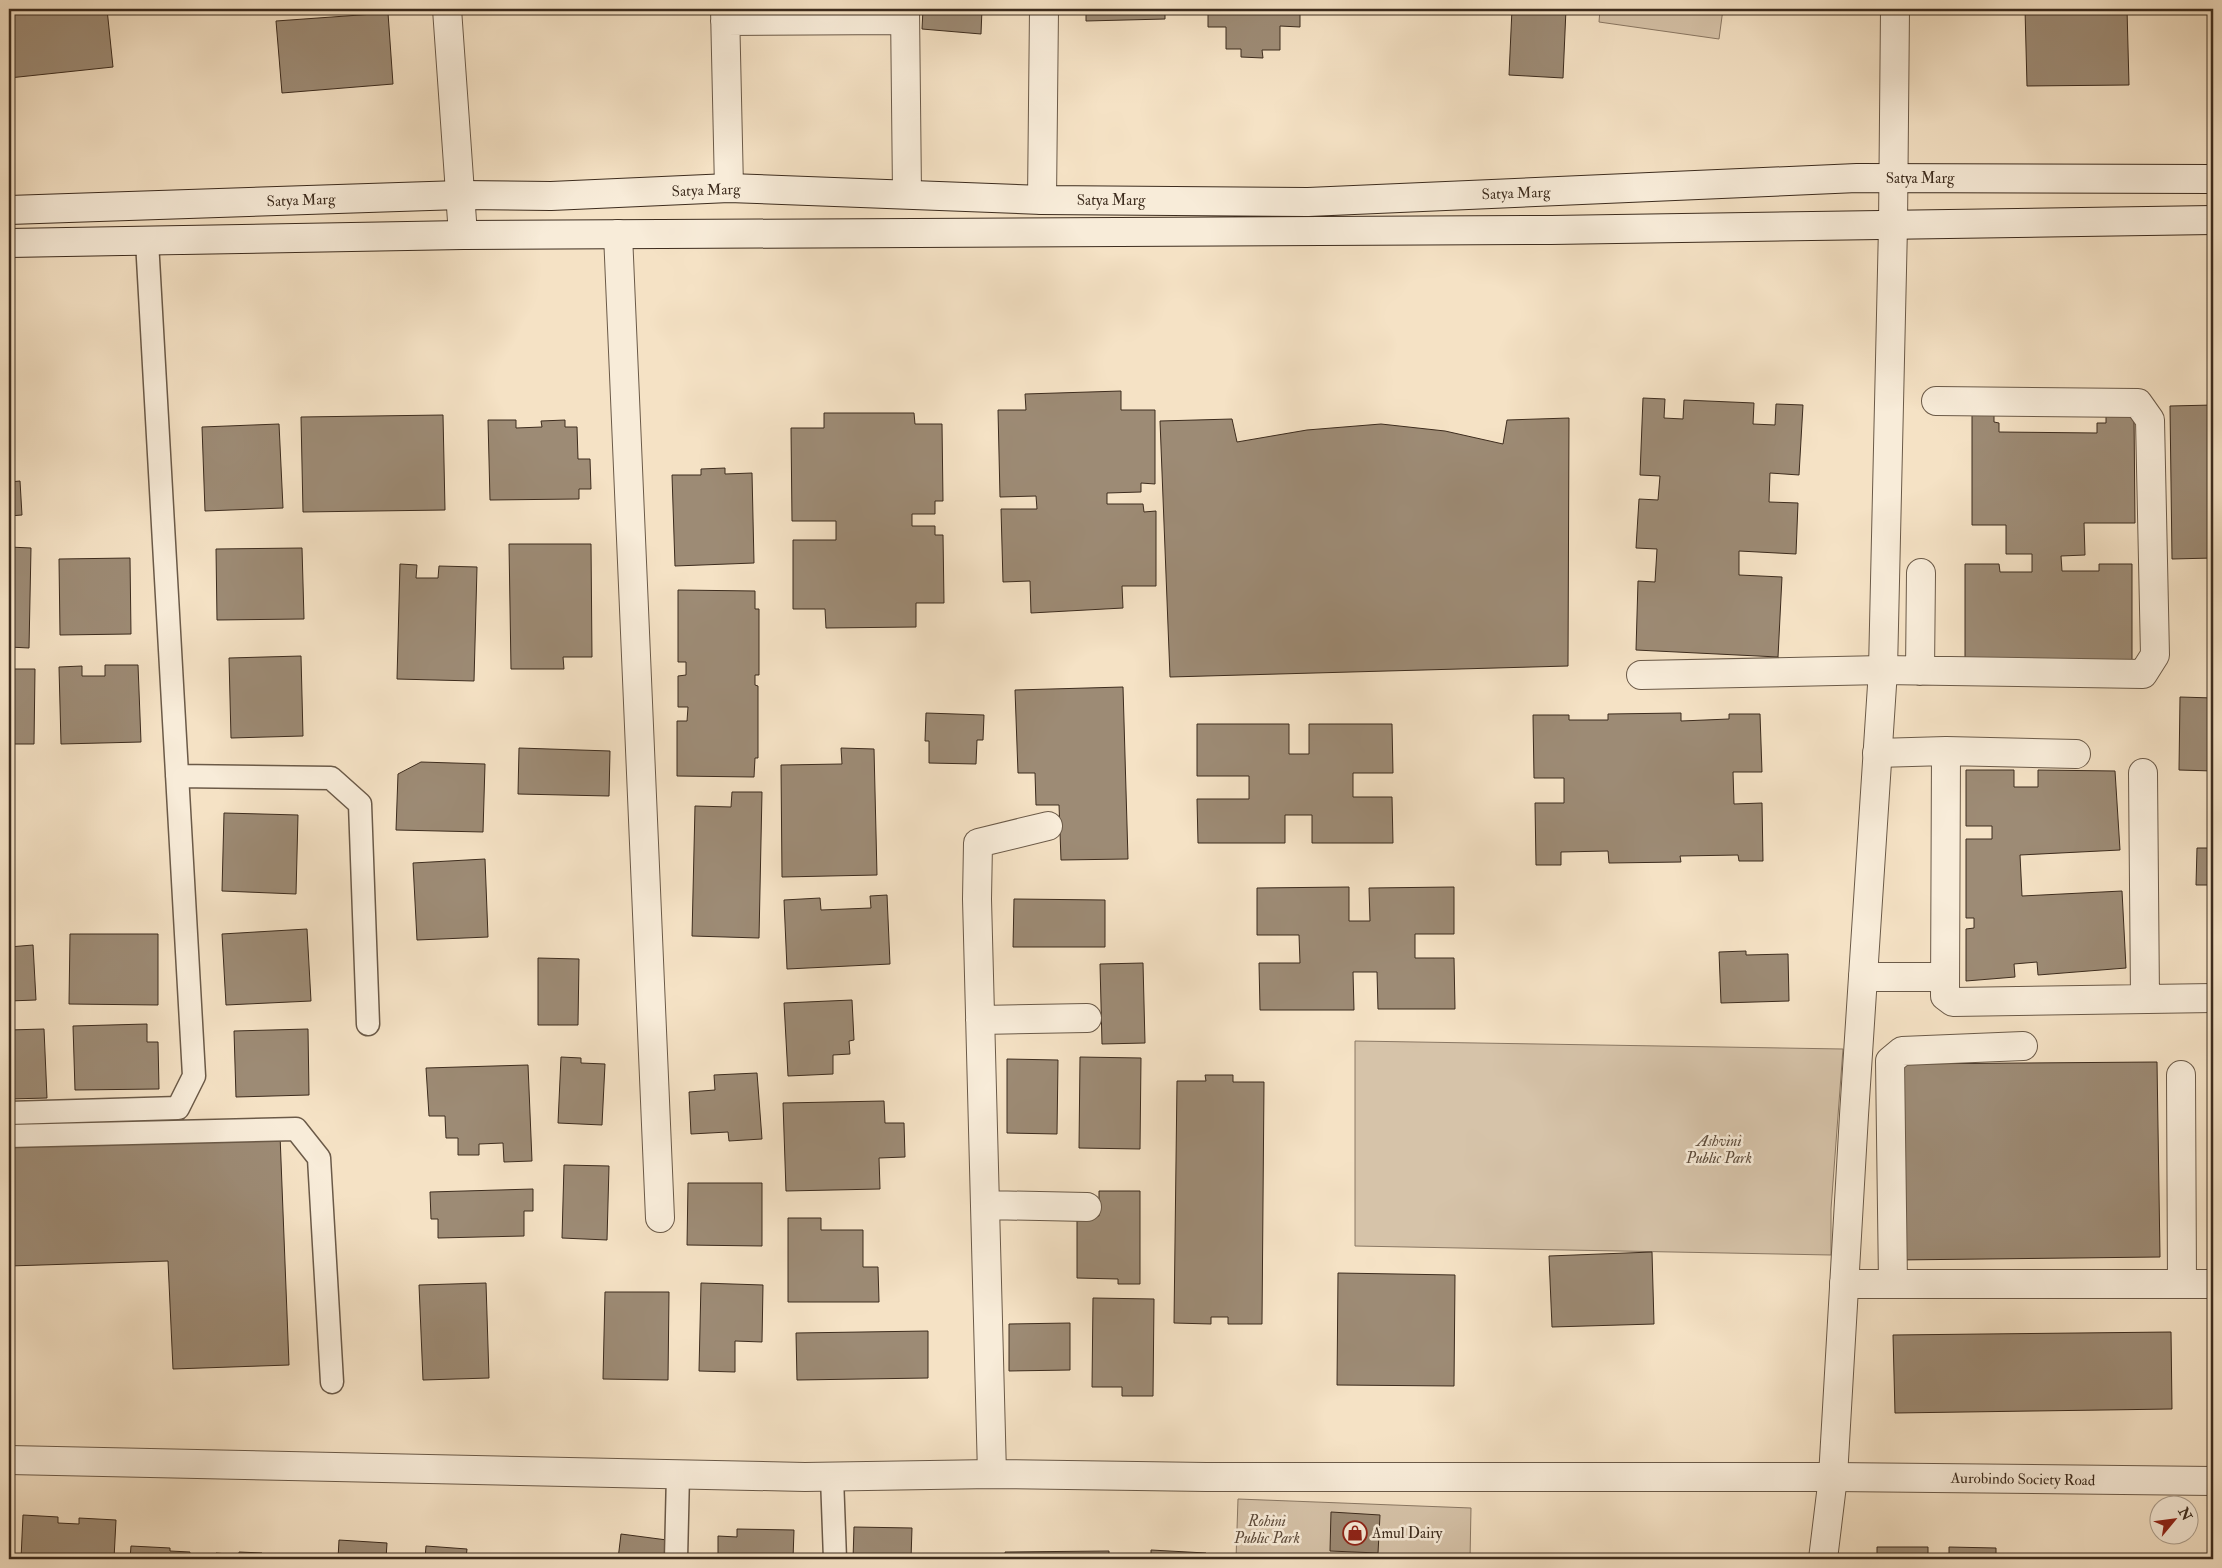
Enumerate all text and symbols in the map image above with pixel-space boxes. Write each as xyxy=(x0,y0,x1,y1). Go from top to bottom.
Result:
street label: Satya Marg xyxy=(1886,169,1955,188)
street label: Satya Marg xyxy=(671,180,741,201)
street label: Satya Marg xyxy=(1481,183,1551,204)
street label: Satya Marg xyxy=(266,190,336,211)
street label: Satya Marg xyxy=(1077,191,1146,210)
park label: Ashvini Public Park xyxy=(1685,1132,1752,1168)
street label: Aurobindo Society Road xyxy=(1950,1469,2096,1490)
north arrow xyxy=(2150,1496,2200,1546)
text: N xyxy=(2174,1503,2196,1524)
park label: Rohini Public Park xyxy=(1233,1512,1300,1548)
shop icon: Amul Dairy xyxy=(1342,1520,1368,1546)
place label: Amul Dairy xyxy=(1371,1524,1443,1543)

